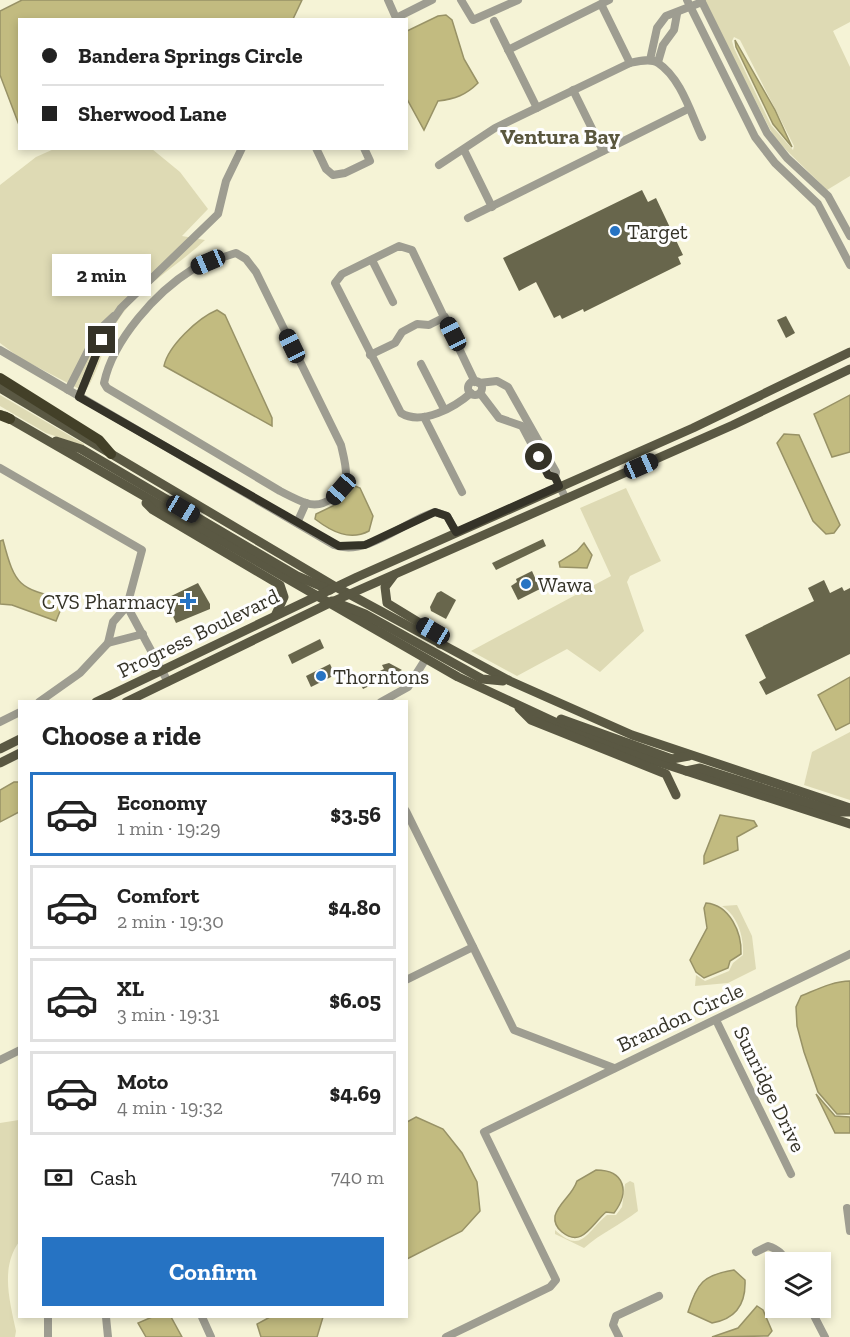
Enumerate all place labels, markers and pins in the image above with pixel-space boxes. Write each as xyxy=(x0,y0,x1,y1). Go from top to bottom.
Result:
place label: Target xyxy=(627,219,688,244)
marker: Target xyxy=(608,224,622,238)
place label: Wawa xyxy=(538,572,593,597)
marker: Wawa xyxy=(519,577,533,591)
place label: CVS Pharmacy xyxy=(42,589,176,614)
marker: CVS Pharmacy xyxy=(181,594,195,608)
place label: Thorntons xyxy=(333,664,429,689)
marker: Thorntons xyxy=(314,669,328,683)

